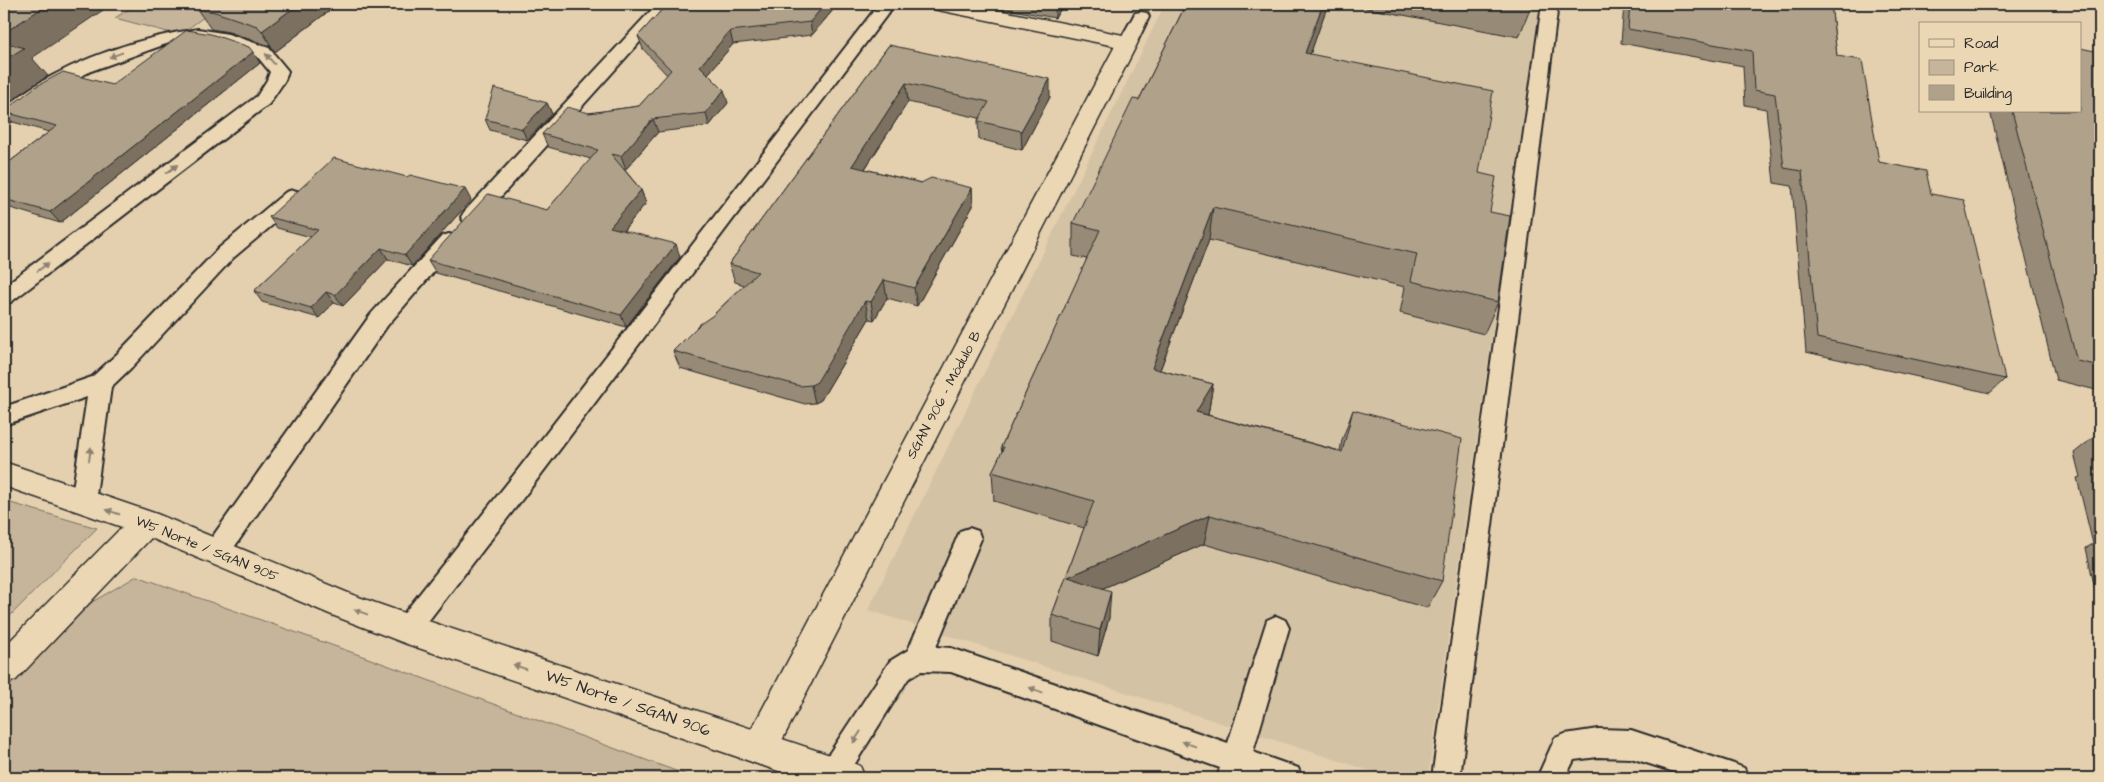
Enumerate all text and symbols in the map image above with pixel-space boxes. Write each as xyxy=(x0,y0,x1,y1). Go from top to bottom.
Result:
legend xyxy=(1919,22,2082,112)
text: Road xyxy=(1964,33,1999,54)
one-way arrow xyxy=(108,51,123,59)
one-way arrow xyxy=(264,53,275,66)
text: Park xyxy=(1964,57,1999,78)
text: Building xyxy=(1964,83,2012,105)
one-way arrow xyxy=(165,164,179,174)
one-way arrow xyxy=(36,262,49,273)
street label: SGAN 906 - Módulo B xyxy=(902,327,986,463)
one-way arrow xyxy=(86,446,94,462)
one-way arrow xyxy=(106,508,121,516)
street label: W5 Norte / SGAN 905 xyxy=(132,511,282,587)
one-way arrow xyxy=(354,608,369,615)
one-way arrow xyxy=(512,663,527,671)
street label: W5 Norte / SGAN 906 xyxy=(543,664,713,742)
one-way arrow xyxy=(1028,686,1043,694)
one-way arrow xyxy=(852,731,861,744)
one-way arrow xyxy=(1182,740,1197,747)

